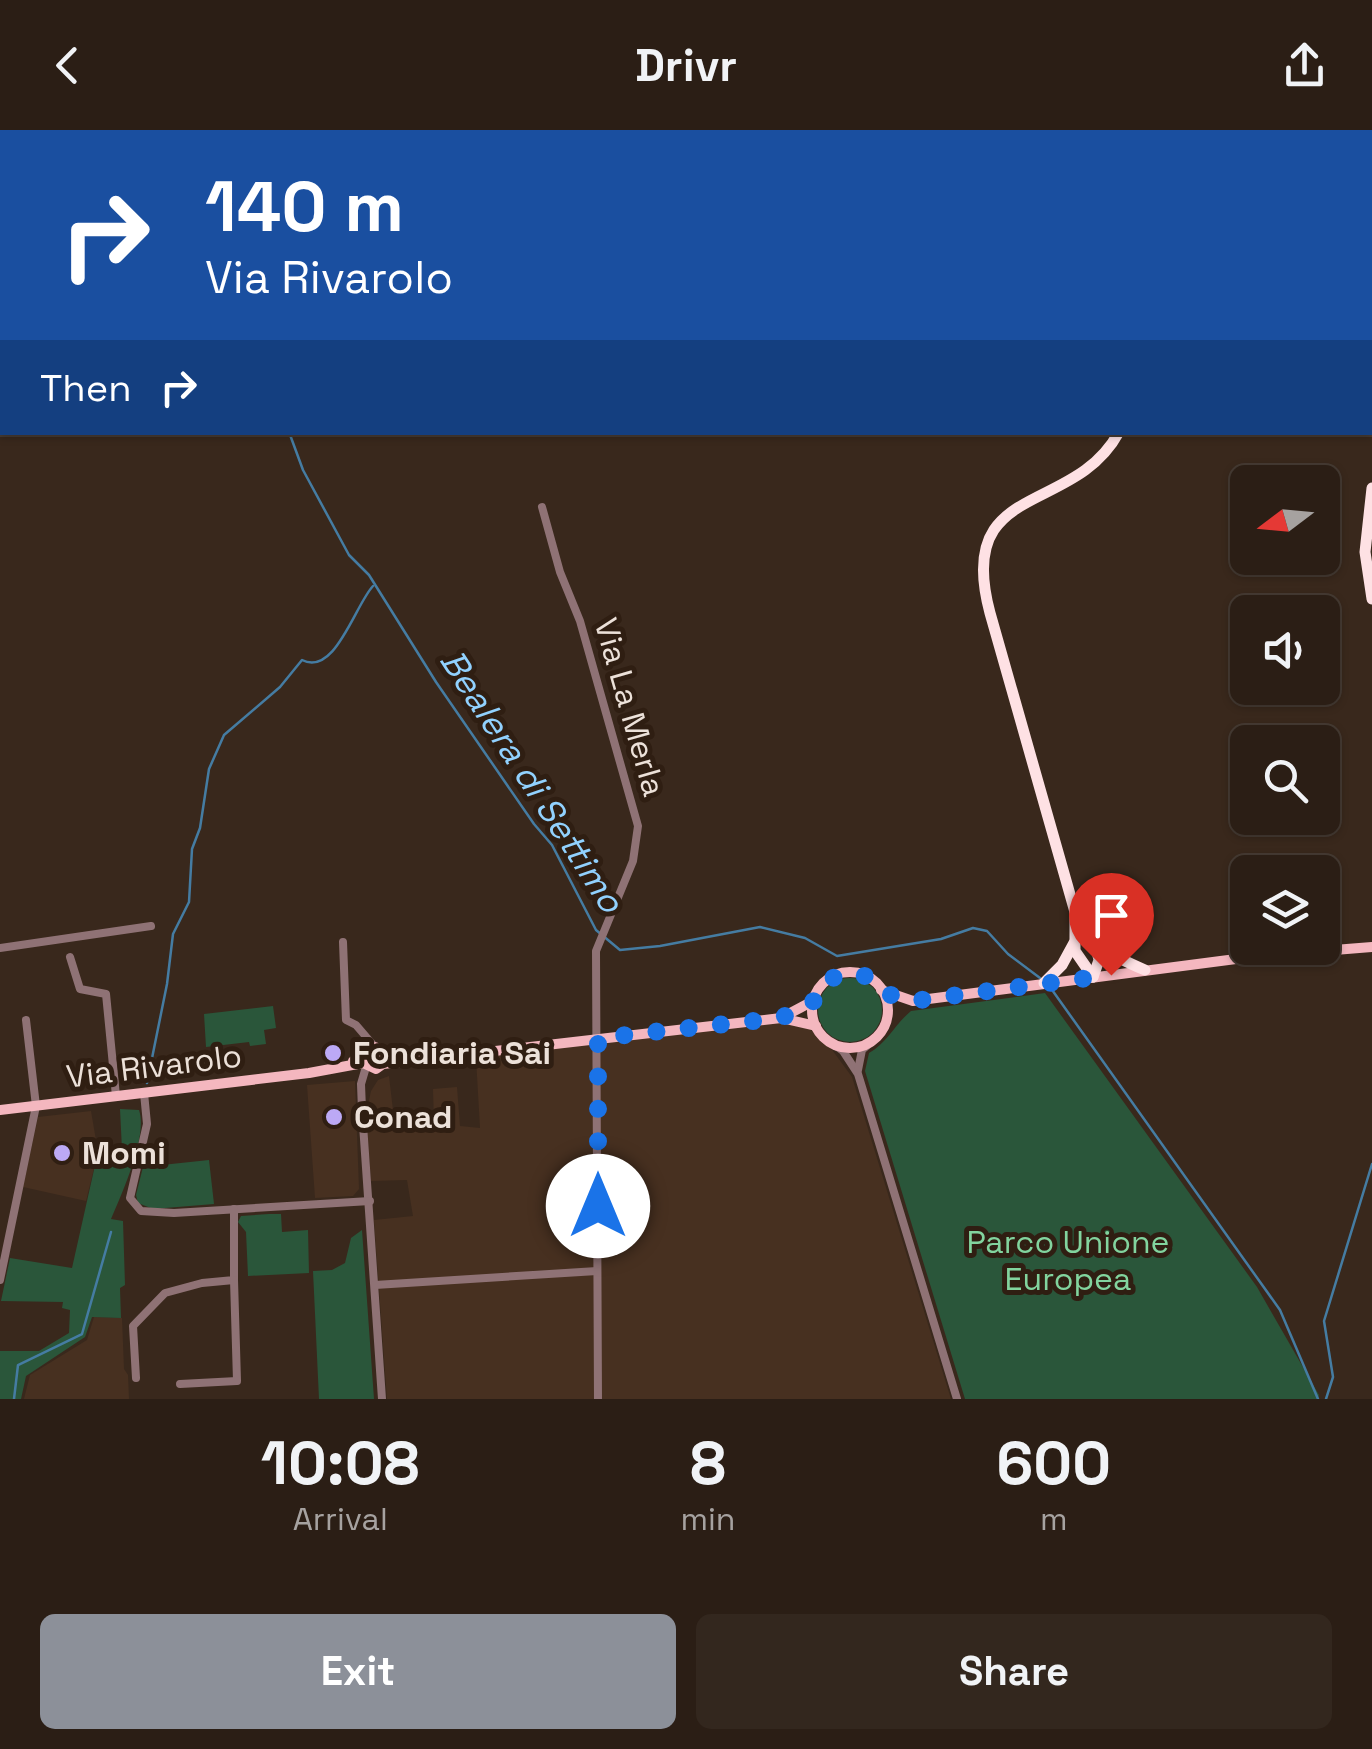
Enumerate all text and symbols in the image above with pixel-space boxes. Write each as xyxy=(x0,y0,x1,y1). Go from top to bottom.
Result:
text: Drivr xyxy=(635,37,737,94)
icon: back xyxy=(40,38,95,93)
icon: share xyxy=(1277,38,1332,93)
text: 140 m xyxy=(205,162,404,251)
icon: right xyxy=(40,170,170,300)
text: Via Rivarolo xyxy=(205,249,453,306)
icon: right xyxy=(151,360,206,415)
text: Then xyxy=(40,364,131,412)
north arrow xyxy=(1230,465,1340,575)
map controls xyxy=(1230,465,1340,965)
button: sound xyxy=(1230,595,1340,705)
street label: Via La Merla xyxy=(586,613,674,801)
water label: Bealera di Settimo xyxy=(431,641,634,922)
button: search xyxy=(1230,725,1340,835)
button: layers xyxy=(1230,855,1340,965)
pin xyxy=(1069,873,1154,976)
icon: arrive xyxy=(1084,888,1139,943)
place label: Fondiaria Sai xyxy=(353,1033,551,1073)
street label: Via Rivarolo xyxy=(64,1035,244,1097)
marker: Fondiaria Sai xyxy=(322,1042,344,1064)
place label: Conad xyxy=(354,1097,453,1137)
marker: Conad xyxy=(323,1106,345,1128)
place label: Momi xyxy=(82,1133,166,1173)
marker: Momi xyxy=(51,1142,73,1164)
position arrow xyxy=(546,1154,650,1258)
park label: Parco Unione Europea xyxy=(967,1222,1170,1299)
text: 10:08 xyxy=(261,1425,420,1502)
text: 8 xyxy=(690,1425,726,1502)
text: 600 xyxy=(996,1425,1111,1502)
text: Arrival xyxy=(293,1499,388,1539)
text: min xyxy=(680,1499,735,1539)
text: m xyxy=(1040,1499,1067,1539)
button: Exit xyxy=(40,1614,676,1729)
button: Share xyxy=(696,1614,1332,1729)

